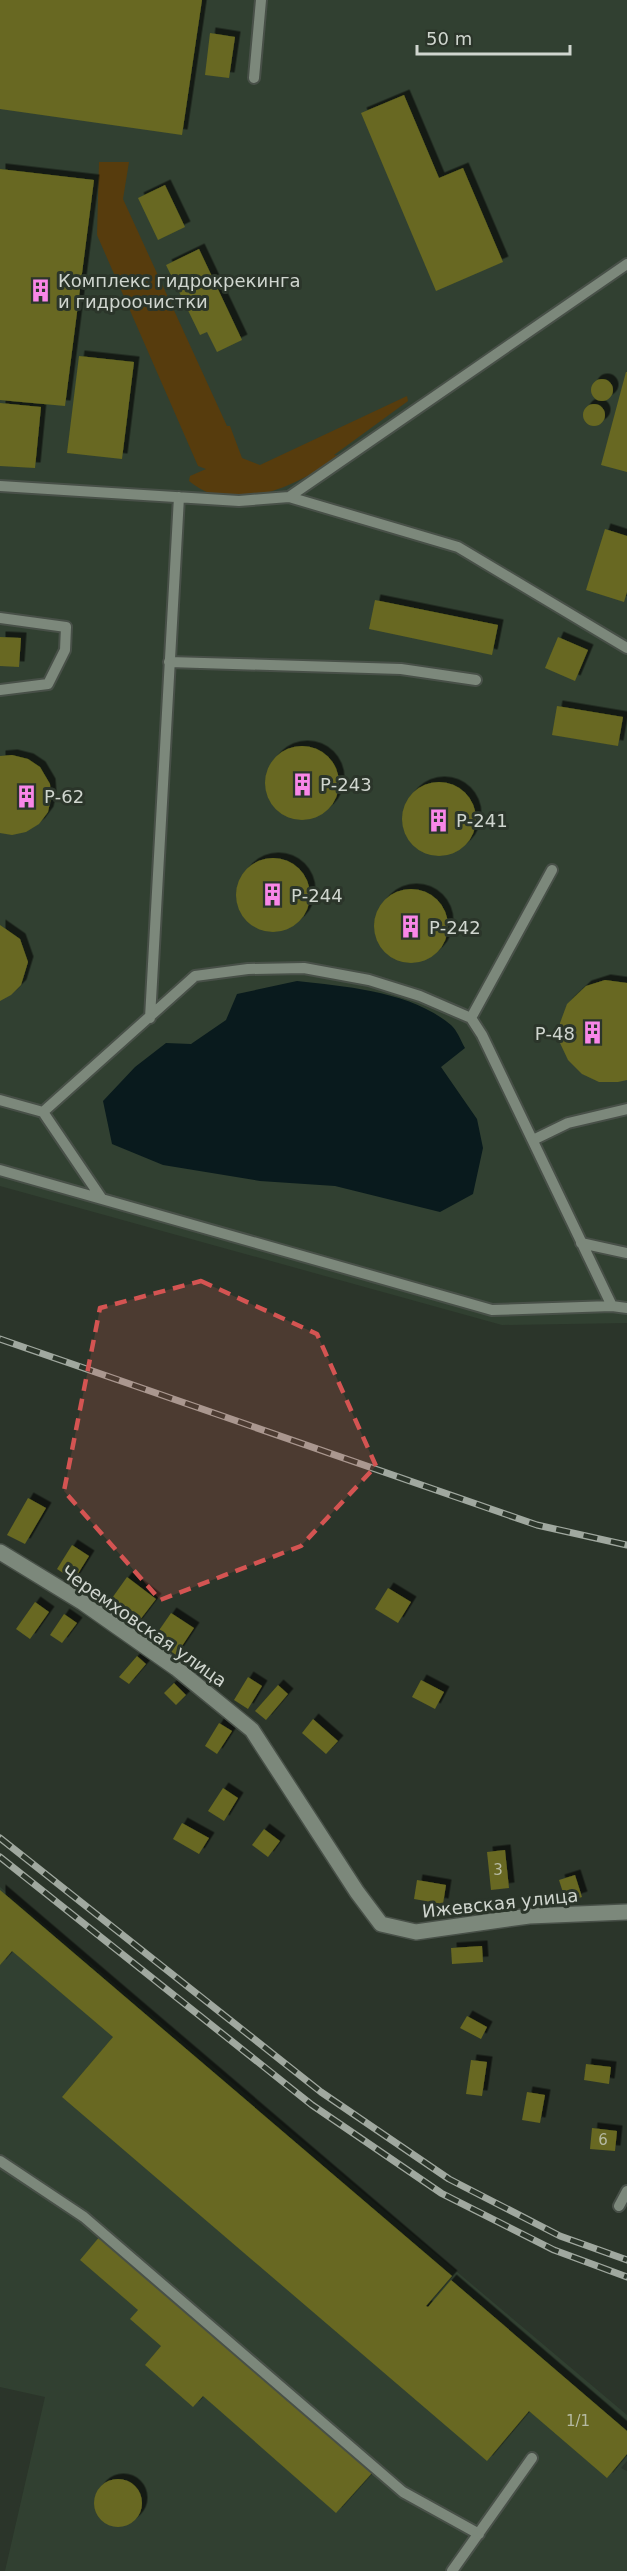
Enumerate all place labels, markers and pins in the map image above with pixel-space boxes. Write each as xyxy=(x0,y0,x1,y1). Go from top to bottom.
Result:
place label: Комплекс гидрокрекинга и гидроочистки xyxy=(58,270,300,312)
building icon: Комплекс гидрокрекинга и гидроочистки xyxy=(27,277,53,303)
building icon: Р-243 xyxy=(289,771,315,797)
place label: Р-243 xyxy=(320,774,372,795)
building icon: Р-62 xyxy=(13,783,39,809)
place label: Р-62 xyxy=(44,786,84,807)
building icon: Р-241 xyxy=(425,807,451,833)
place label: Р-241 xyxy=(456,810,508,831)
building icon: Р-244 xyxy=(260,882,286,908)
place label: Р-244 xyxy=(291,885,343,906)
building icon: Р-242 xyxy=(398,914,424,940)
place label: Р-242 xyxy=(429,917,481,938)
building icon: Р-48 xyxy=(580,1020,606,1046)
place label: Р-48 xyxy=(535,1023,575,1044)

